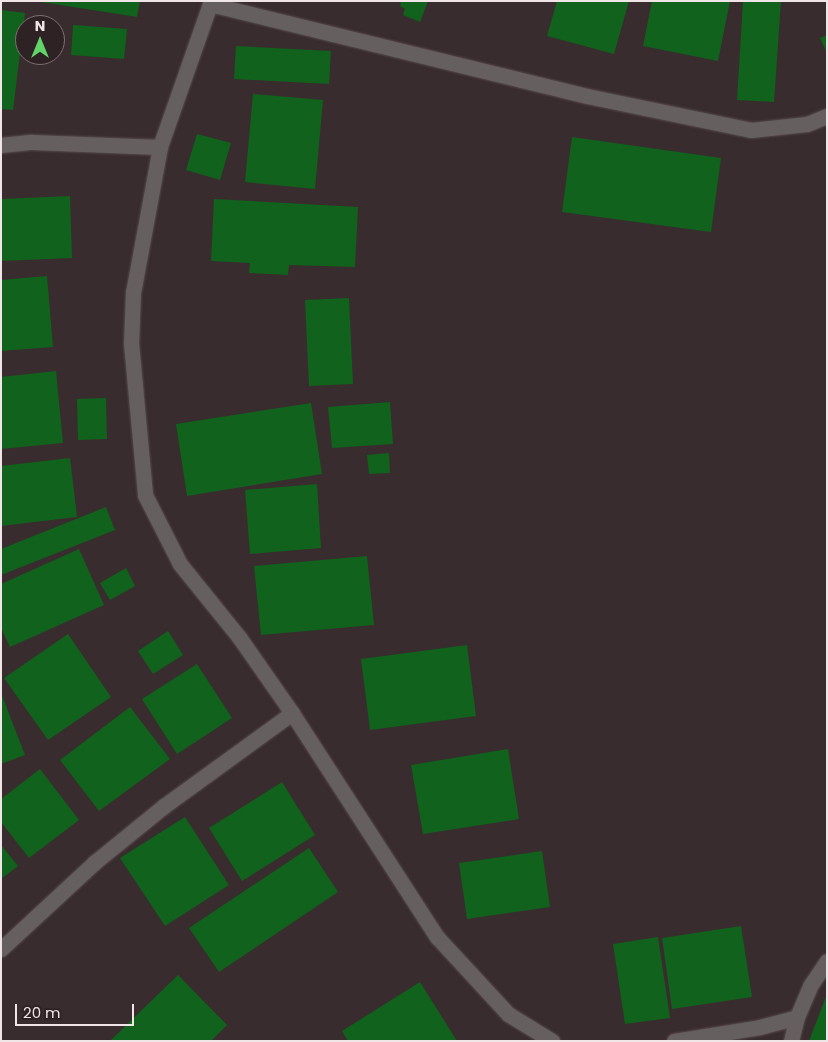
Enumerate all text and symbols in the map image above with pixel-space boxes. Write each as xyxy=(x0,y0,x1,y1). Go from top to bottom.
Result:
north arrow xyxy=(15,15,65,65)
text: N xyxy=(35,16,45,36)
scale bar xyxy=(18,994,136,1026)
text: 20 m xyxy=(23,1002,61,1023)

